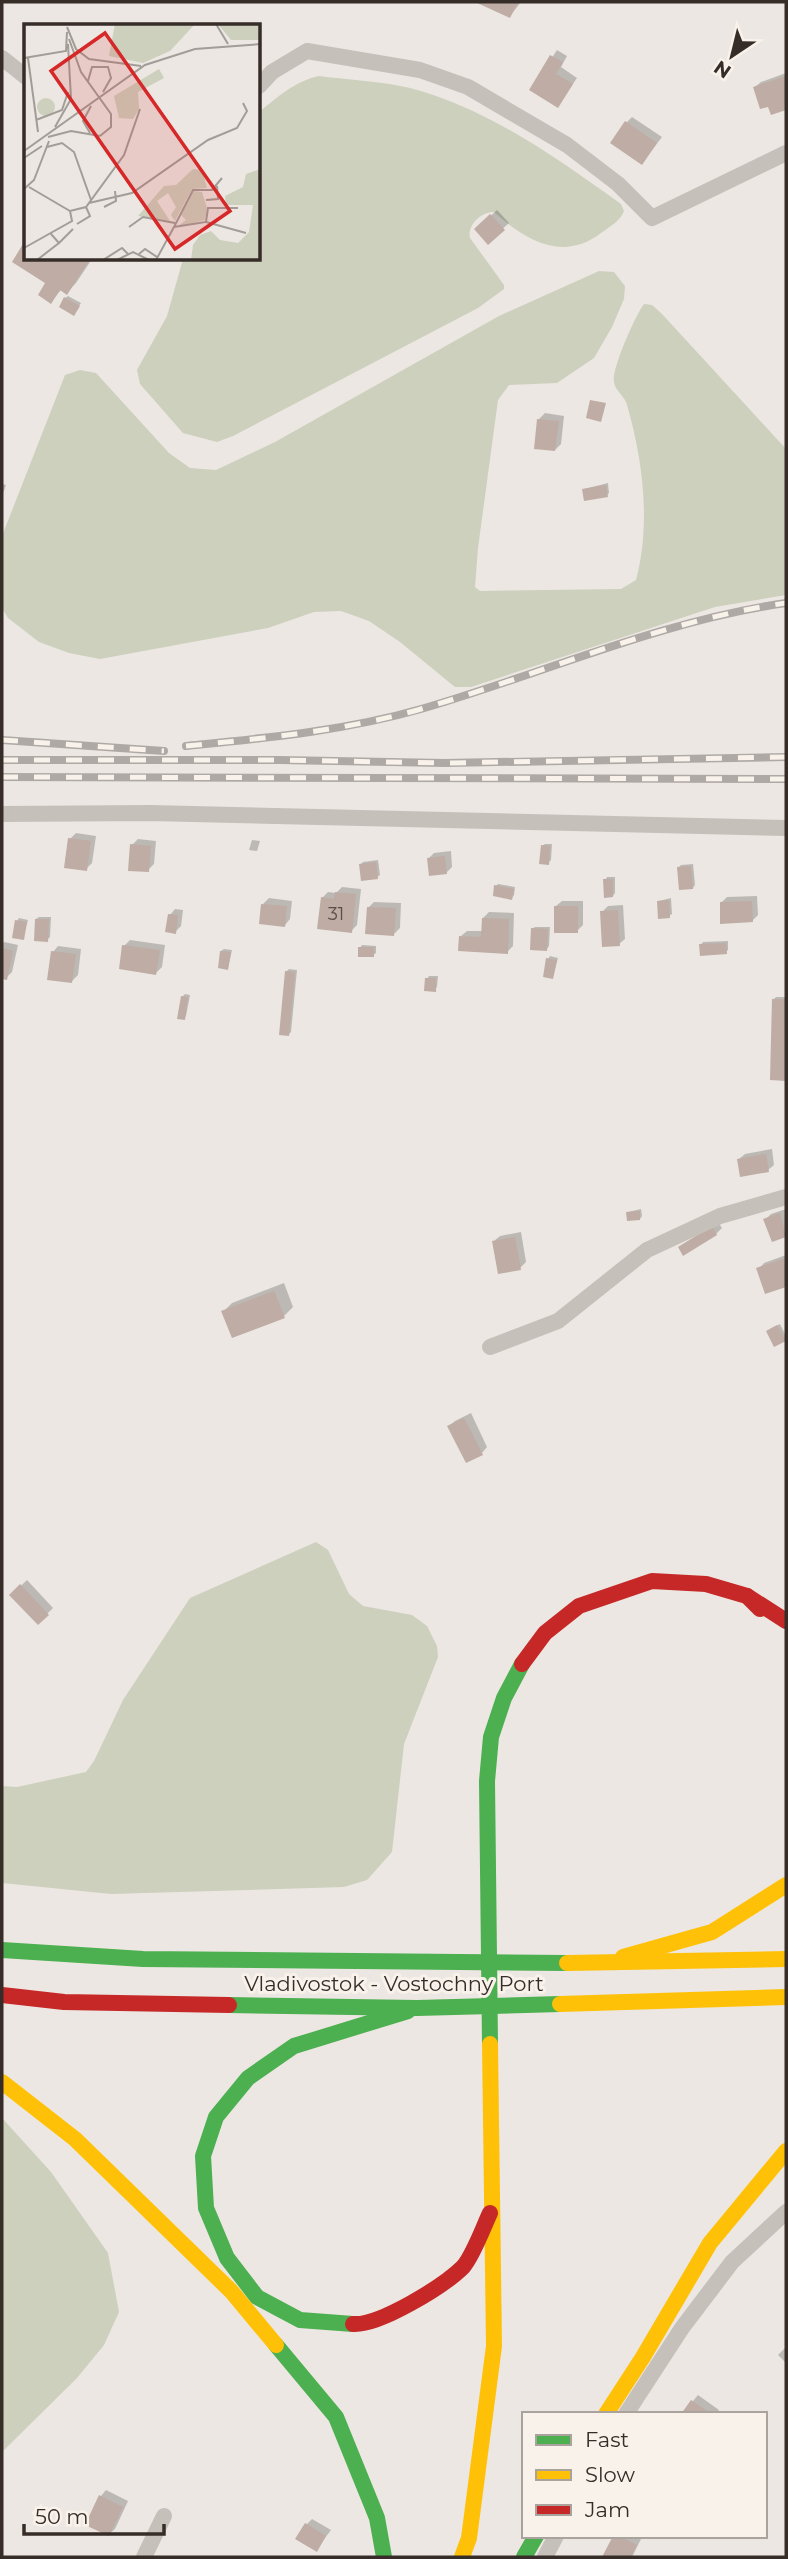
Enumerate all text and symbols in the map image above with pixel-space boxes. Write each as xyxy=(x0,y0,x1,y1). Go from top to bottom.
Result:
north arrow xyxy=(697,21,767,91)
inset map xyxy=(24,24,261,261)
text: N xyxy=(710,56,735,83)
house number: 31 xyxy=(328,903,344,925)
street label: Vladivostok - Vostochny Port xyxy=(244,1971,544,1996)
legend xyxy=(522,2412,767,2538)
text: Fast xyxy=(585,2427,629,2452)
text: Slow xyxy=(585,2462,635,2487)
scale bar xyxy=(24,2492,164,2536)
text: Jam xyxy=(584,2497,630,2522)
text: 50 m xyxy=(35,2504,89,2529)

